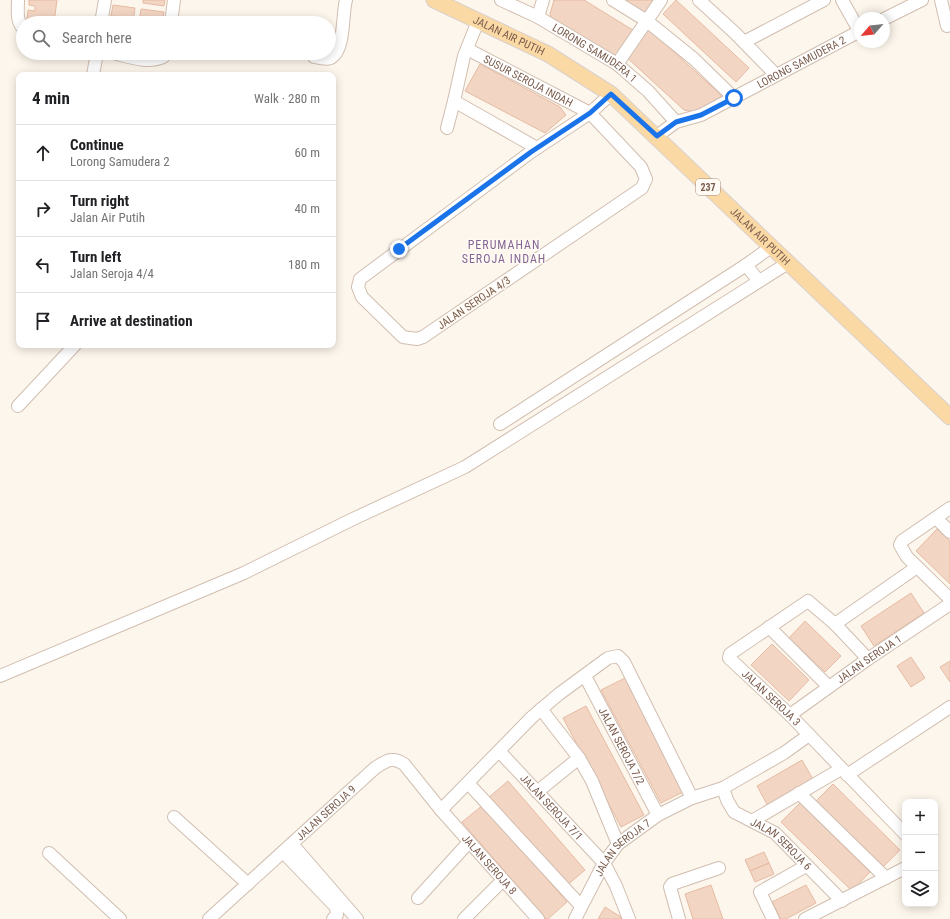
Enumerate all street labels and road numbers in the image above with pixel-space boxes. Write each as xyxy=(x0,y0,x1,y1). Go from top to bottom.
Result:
street label: JALAN AIR PUTIH xyxy=(471,13,547,58)
street label: LORONG SAMUDERA 1 xyxy=(550,21,640,85)
street label: LORONG SAMUDERA 2 xyxy=(755,33,848,91)
street label: SUSUR SEROJA INDAH xyxy=(481,52,575,109)
road number: 237 xyxy=(696,179,720,195)
street label: JALAN AIR PUTIH xyxy=(728,205,793,268)
street label: JALAN SEROJA 4/3 xyxy=(435,274,513,332)
street label: JALAN SEROJA 1 xyxy=(834,632,904,686)
street label: JALAN SEROJA 3 xyxy=(739,667,803,728)
street label: JALAN SEROJA 7/2 xyxy=(596,705,647,787)
street label: JALAN SEROJA 7/1 xyxy=(518,772,586,843)
street label: JALAN SEROJA 9 xyxy=(293,782,358,843)
street label: JALAN SEROJA 6 xyxy=(748,815,814,873)
street label: JALAN SEROJA 7 xyxy=(592,816,653,878)
street label: JALAN SEROJA 8 xyxy=(459,832,519,897)

